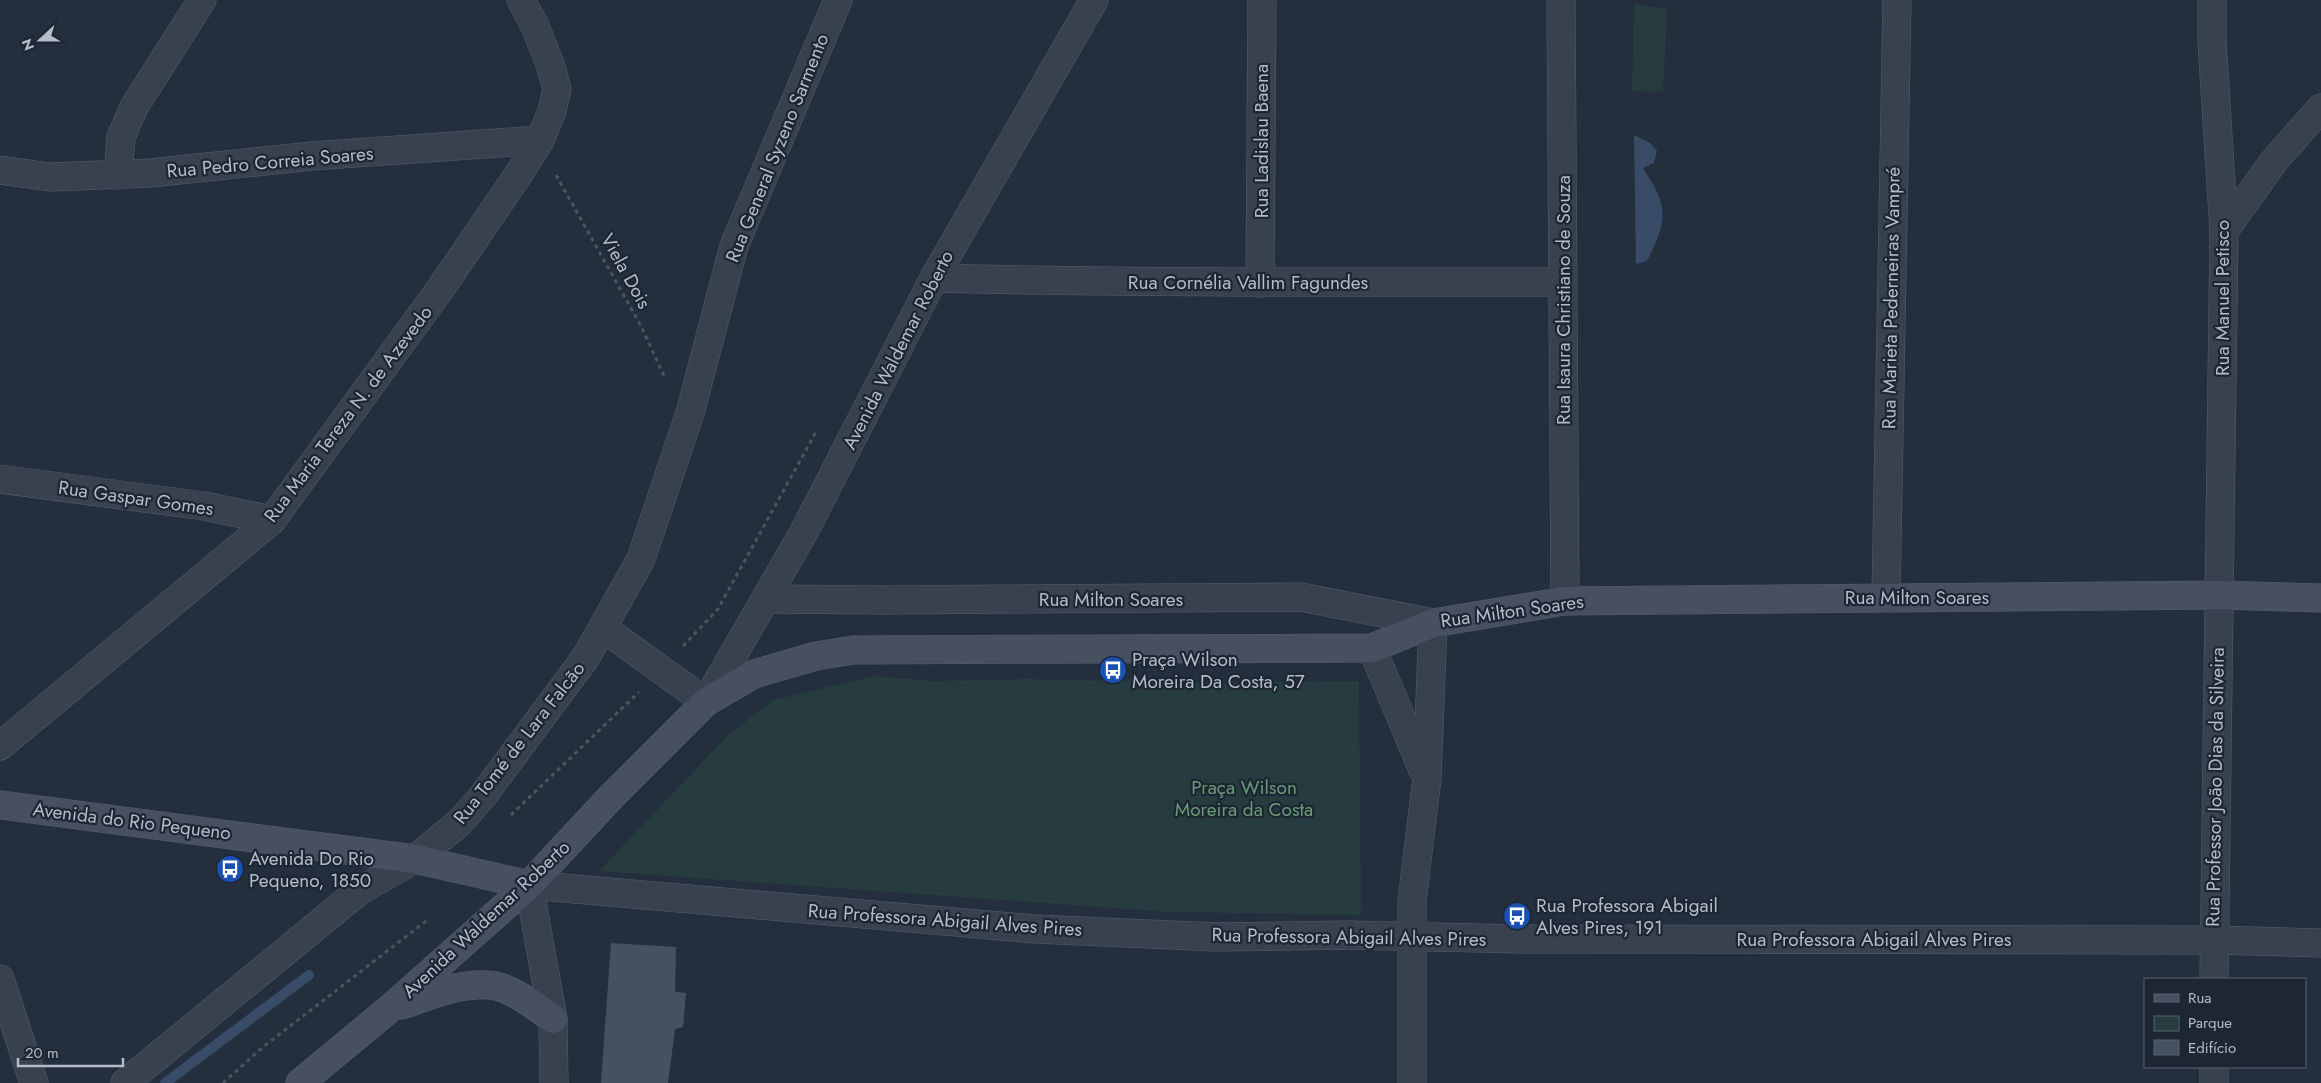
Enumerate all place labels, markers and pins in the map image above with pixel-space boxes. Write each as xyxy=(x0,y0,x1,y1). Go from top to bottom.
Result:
place label: Praça Wilson Moreira Da Costa, 57 xyxy=(1132,646,1305,695)
bus stop icon: Praça Wilson Moreira Da Costa, 57 xyxy=(1098,655,1128,685)
place label: Avenida Do Rio Pequeno, 1850 xyxy=(249,845,374,894)
bus stop icon: Avenida Do Rio Pequeno, 1850 xyxy=(215,854,245,884)
place label: Rua Professora Abigail Alves Pires, 191 xyxy=(1536,892,1718,941)
bus stop icon: Rua Professora Abigail Alves Pires, 191 xyxy=(1502,901,1532,931)

